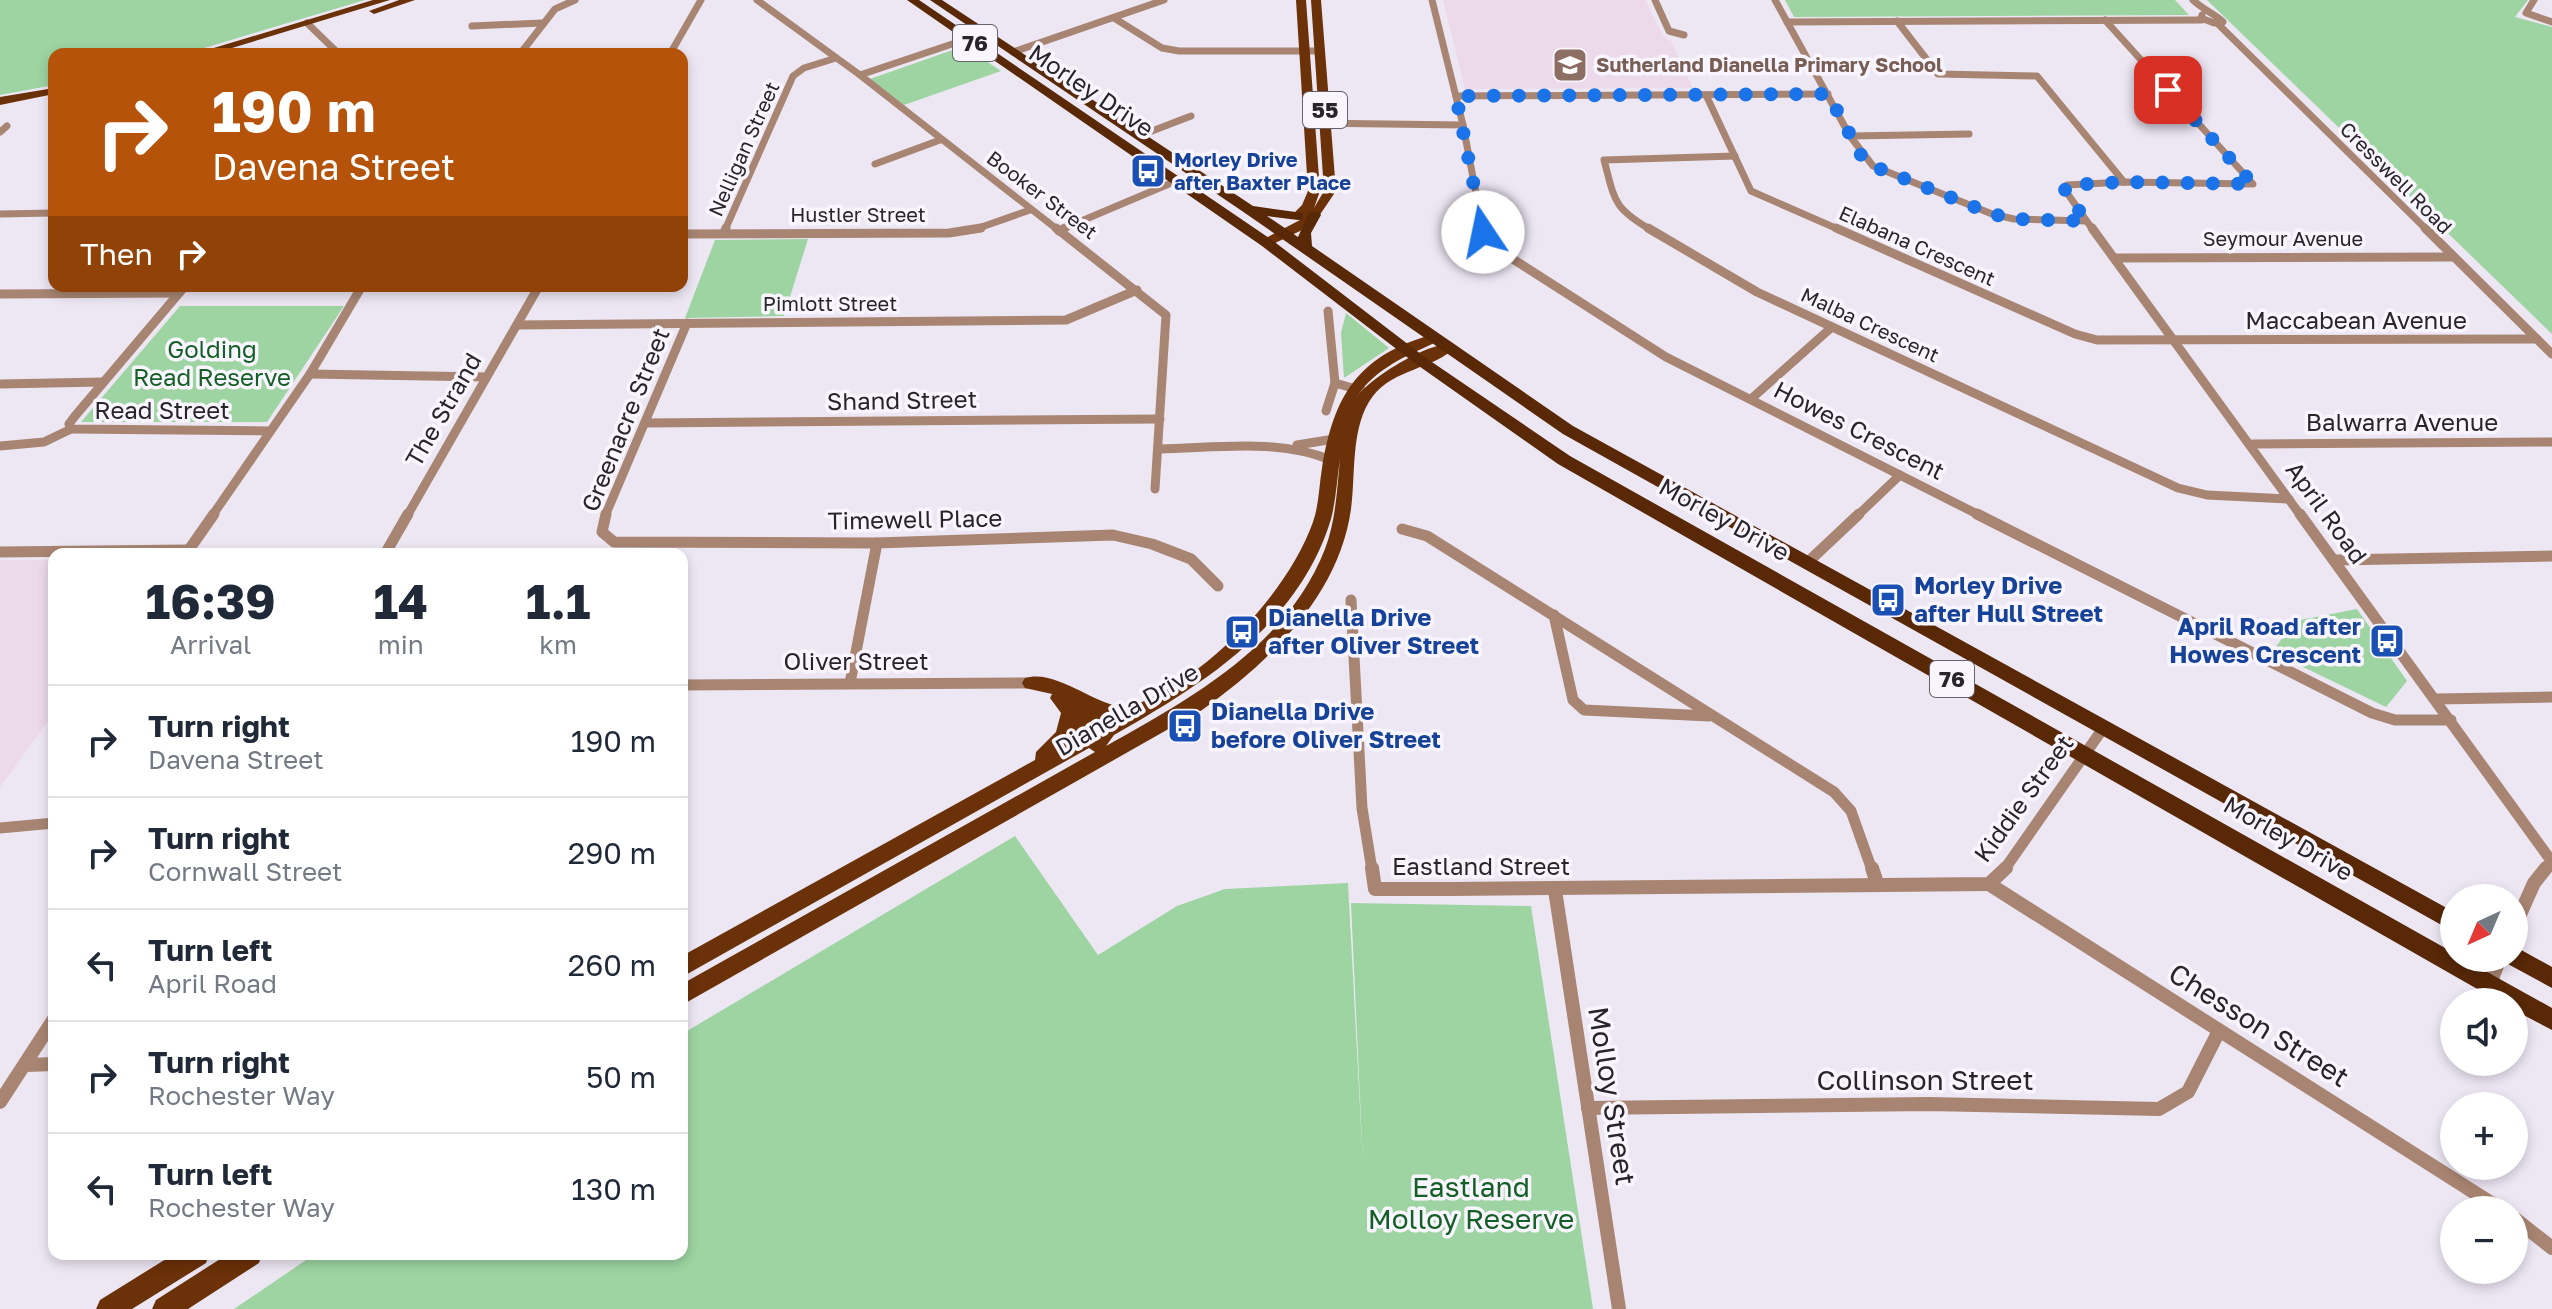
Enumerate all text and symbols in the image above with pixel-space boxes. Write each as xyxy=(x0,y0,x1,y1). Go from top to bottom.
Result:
road number: 76 xyxy=(953,25,997,61)
street label: Morley Drive xyxy=(1024,37,1160,142)
school or university icon: Sutherland Dianella Primary School xyxy=(1551,46,1589,84)
place label: Sutherland Dianella Primary School xyxy=(1596,52,1943,76)
pin xyxy=(2134,56,2202,124)
icon: arrive xyxy=(2146,68,2190,112)
text: 190 m xyxy=(212,77,376,144)
street label: Nelligan Street xyxy=(703,77,784,220)
icon: right xyxy=(80,80,184,184)
road number: 55 xyxy=(1303,92,1347,128)
street label: Cresswell Road xyxy=(2336,116,2458,238)
text: Davena Street xyxy=(212,145,455,188)
street label: Booker Street xyxy=(983,145,1102,243)
place label: Morley Drive after Baxter Place xyxy=(1174,147,1351,194)
bus stop icon: Morley Drive after Baxter Place xyxy=(1129,152,1167,190)
position arrow xyxy=(1441,190,1525,274)
street label: Elabana Crescent xyxy=(1836,200,1999,290)
street label: Hustler Street xyxy=(790,202,926,226)
street label: Seymour Avenue xyxy=(2203,226,2363,250)
icon: right xyxy=(169,232,213,276)
text: Then xyxy=(80,236,153,272)
street label: Malba Crescent xyxy=(1798,282,1943,367)
street label: Pimlott Street xyxy=(763,291,897,315)
street label: Maccabean Avenue xyxy=(2245,305,2467,334)
street label: Greenacre Street xyxy=(575,323,675,515)
park label: Golding Read Reserve xyxy=(133,334,291,391)
street label: The Strand xyxy=(399,347,487,471)
street label: Howes Crescent xyxy=(1770,374,1950,485)
street label: Shand Street xyxy=(827,384,977,415)
street label: Read Street xyxy=(94,395,230,424)
street label: Balwarra Avenue xyxy=(2306,407,2498,436)
street label: April Road xyxy=(2280,455,2374,569)
street label: Morley Drive xyxy=(1655,471,1795,566)
street label: Timewell Place xyxy=(827,502,1003,535)
place label: Morley Drive after Hull Street xyxy=(1914,570,2103,627)
text: 16:39 xyxy=(146,572,276,630)
text: 14 xyxy=(373,572,428,630)
text: 1.1 xyxy=(526,572,590,630)
bus stop icon: Morley Drive after Hull Street xyxy=(1869,581,1907,619)
place label: Dianella Drive after Oliver Street xyxy=(1268,602,1479,659)
place label: April Road after Howes Crescent xyxy=(2169,611,2361,668)
bus stop icon: Dianella Drive after Oliver Street xyxy=(1223,613,1261,651)
bus stop icon: April Road after Howes Crescent xyxy=(2368,622,2406,660)
text: Arrival xyxy=(170,629,251,660)
text: min xyxy=(378,629,424,660)
text: km xyxy=(539,629,577,660)
street label: Oliver Street xyxy=(783,646,929,675)
street label: Dianella Drive xyxy=(1050,656,1203,761)
road number: 76 xyxy=(1930,661,1974,697)
place label: Dianella Drive before Oliver Street xyxy=(1211,696,1441,753)
bus stop icon: Dianella Drive before Oliver Street xyxy=(1166,707,1204,745)
text: Turn right xyxy=(148,708,290,744)
icon: right xyxy=(80,719,124,763)
text: 190 m xyxy=(571,723,656,759)
street label: Kiddie Street xyxy=(1967,729,2079,867)
text: Davena Street xyxy=(148,744,324,775)
street label: Morley Drive xyxy=(2219,789,2358,886)
text: Turn right xyxy=(148,820,290,856)
icon: right xyxy=(80,831,124,875)
text: 290 m xyxy=(568,835,656,871)
street label: Eastland Street xyxy=(1392,851,1570,880)
text: Cornwall Street xyxy=(148,856,342,887)
north arrow xyxy=(2440,884,2528,972)
map controls xyxy=(2440,884,2528,1284)
text: Turn left xyxy=(148,932,273,968)
icon: left xyxy=(80,943,124,987)
text: 260 m xyxy=(568,947,656,983)
street label: Chesson Street xyxy=(2163,956,2355,1093)
text: April Road xyxy=(148,968,277,999)
button: sound xyxy=(2440,988,2528,1076)
street label: Molloy Street xyxy=(1582,1004,1643,1188)
text: Turn right xyxy=(148,1044,290,1080)
icon: right xyxy=(80,1055,124,1099)
text: 50 m xyxy=(586,1059,656,1095)
street label: Collinson Street xyxy=(1816,1063,2034,1096)
text: Rochester Way xyxy=(148,1080,335,1111)
button: + xyxy=(2440,1092,2528,1180)
text: Turn left xyxy=(148,1156,273,1192)
icon: left xyxy=(80,1167,124,1211)
park label: Eastland Molloy Reserve xyxy=(1368,1170,1574,1235)
text: 130 m xyxy=(571,1171,656,1207)
text: Rochester Way xyxy=(148,1192,335,1223)
button: − xyxy=(2440,1196,2528,1284)

